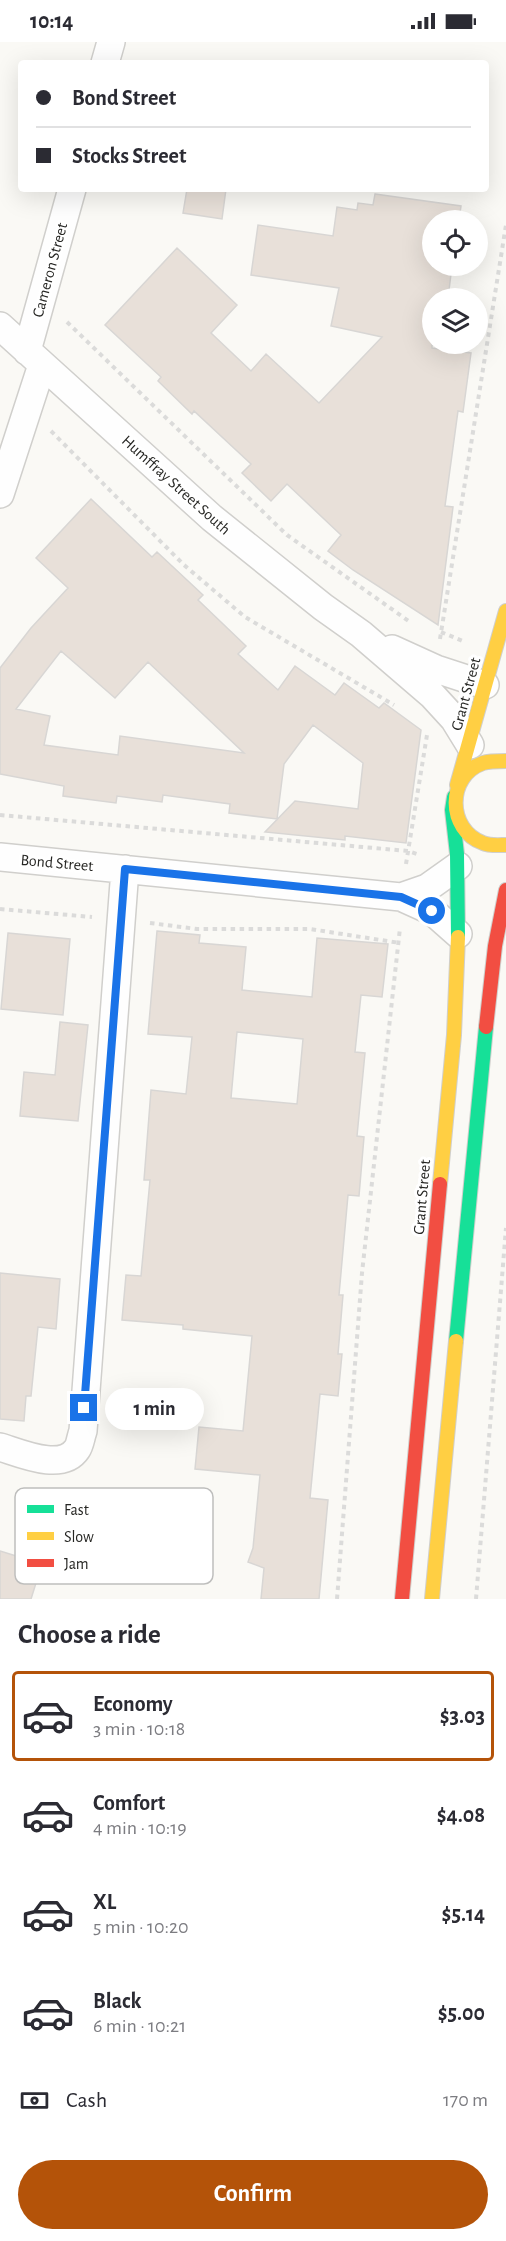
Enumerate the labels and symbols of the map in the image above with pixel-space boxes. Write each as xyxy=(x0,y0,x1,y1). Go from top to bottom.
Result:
street label: Cameron Street xyxy=(30,221,70,319)
street label: Humffray Street South xyxy=(118,432,233,538)
street label: Grant Street xyxy=(449,656,483,732)
street label: Bond Street xyxy=(20,852,94,874)
route start xyxy=(418,897,445,924)
street label: Grant Street xyxy=(411,1159,433,1235)
callout: 1 min xyxy=(105,1387,204,1429)
route end xyxy=(70,1394,97,1421)
legend xyxy=(15,1488,213,1584)
text: Fast xyxy=(64,1502,89,1518)
text: Slow xyxy=(64,1529,94,1545)
text: Jam xyxy=(64,1556,89,1572)

